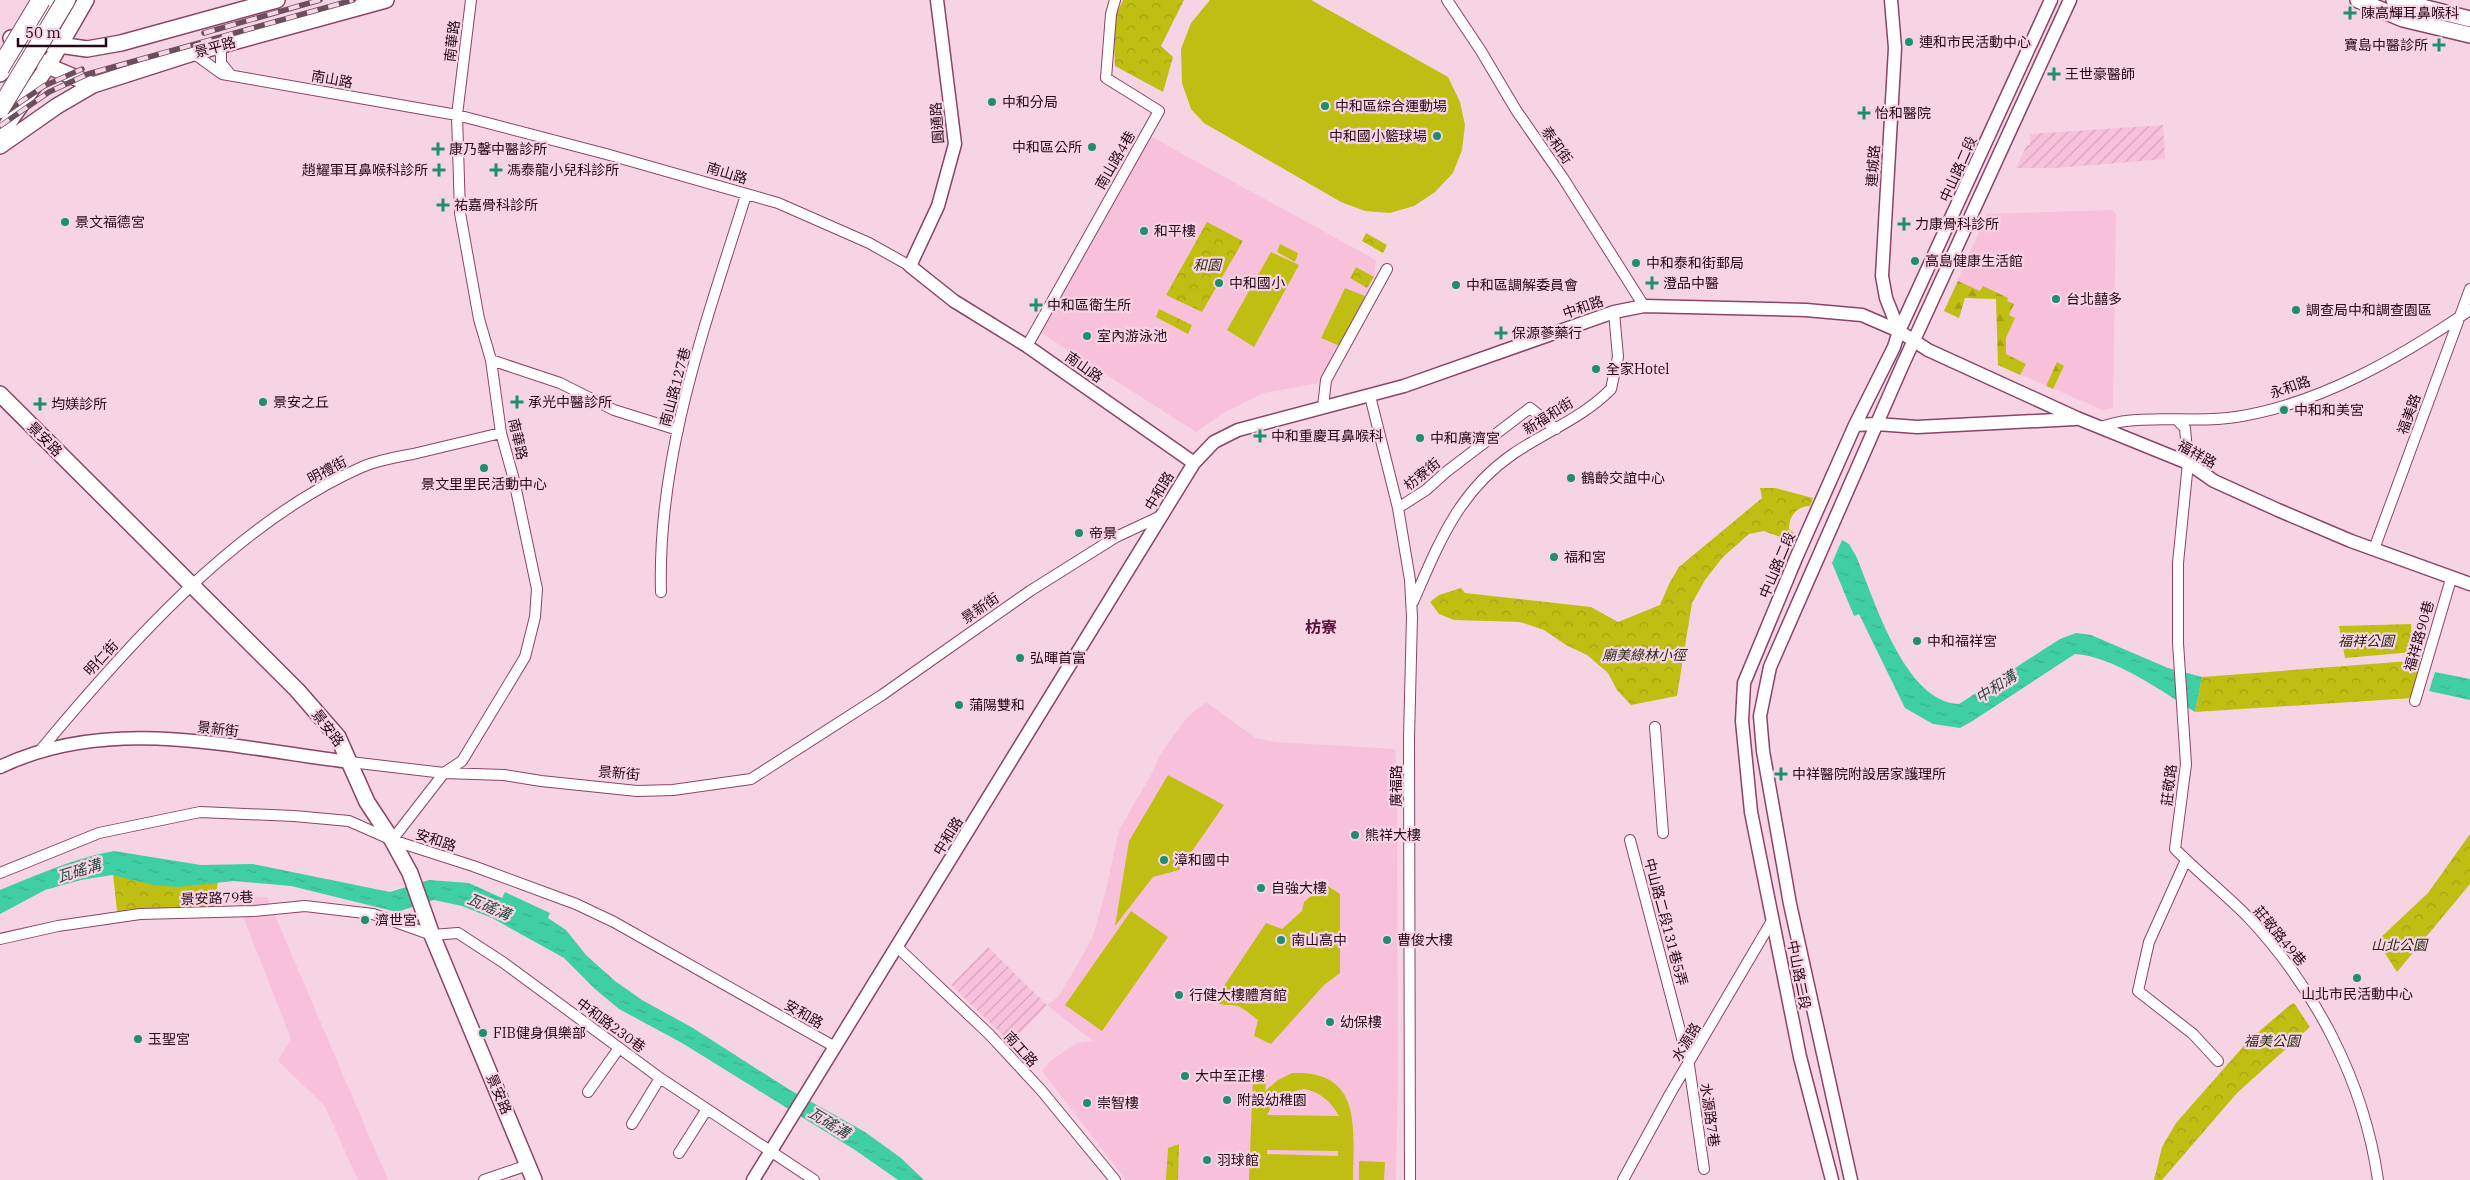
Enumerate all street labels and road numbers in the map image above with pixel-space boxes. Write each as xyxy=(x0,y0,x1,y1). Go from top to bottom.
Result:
street label: 南華路 xyxy=(441,19,463,63)
street label: 景平路 xyxy=(192,33,238,61)
street label: 南山路 xyxy=(310,66,354,92)
street label: 圓通路 xyxy=(927,101,947,145)
street label: 泰和街 xyxy=(1538,123,1576,167)
street label: 南山路4巷 xyxy=(1091,128,1139,192)
street label: 中山路二段 xyxy=(1936,133,1980,205)
street label: 連城路 xyxy=(1863,144,1883,188)
street label: 南山路 xyxy=(704,158,750,188)
street label: 中和路 xyxy=(1560,292,1606,322)
street label: 南山路127巷 xyxy=(656,345,694,429)
street label: 南山路 xyxy=(1062,348,1106,386)
street label: 永和路 xyxy=(2267,372,2313,402)
street label: 福美路 xyxy=(2393,391,2425,437)
street label: 新福和街 xyxy=(1519,394,1577,438)
street label: 南華路 xyxy=(505,417,531,461)
street label: 景安路 xyxy=(24,418,66,460)
street label: 福祥路 xyxy=(2174,436,2220,472)
street label: 明禮街 xyxy=(304,452,350,488)
street label: 枋寮街 xyxy=(1400,454,1444,494)
street label: 中和路 xyxy=(1140,468,1178,514)
street label: 中山路二段 xyxy=(1755,529,1799,601)
street label: 景新街 xyxy=(958,589,1002,627)
street label: 福祥路90巷 xyxy=(2400,599,2438,673)
street label: 明仁街 xyxy=(80,637,122,679)
street label: 景安路 xyxy=(308,706,348,750)
street label: 景新街 xyxy=(196,718,240,740)
street label: 景新街 xyxy=(597,762,641,784)
street label: 莊敬路 xyxy=(2158,763,2180,807)
street label: 廣福路 xyxy=(1387,765,1405,807)
street label: 中和路 xyxy=(929,813,967,859)
street label: 安和路 xyxy=(413,825,459,855)
street label: 中山路二段131巷5弄 xyxy=(1640,856,1692,988)
street label: 景安路79巷 xyxy=(180,888,254,908)
street label: 莊敬路49巷 xyxy=(2250,902,2310,970)
street label: 中山路二段 xyxy=(1783,939,1815,1011)
street label: 中和路230巷 xyxy=(573,994,649,1056)
street label: 安和路 xyxy=(781,996,827,1032)
street label: 水源路 xyxy=(1667,1019,1705,1065)
street label: 南工路 xyxy=(1000,1027,1042,1071)
street label: 景安路 xyxy=(483,1071,515,1117)
street label: 水源路7巷 xyxy=(1697,1082,1723,1148)

